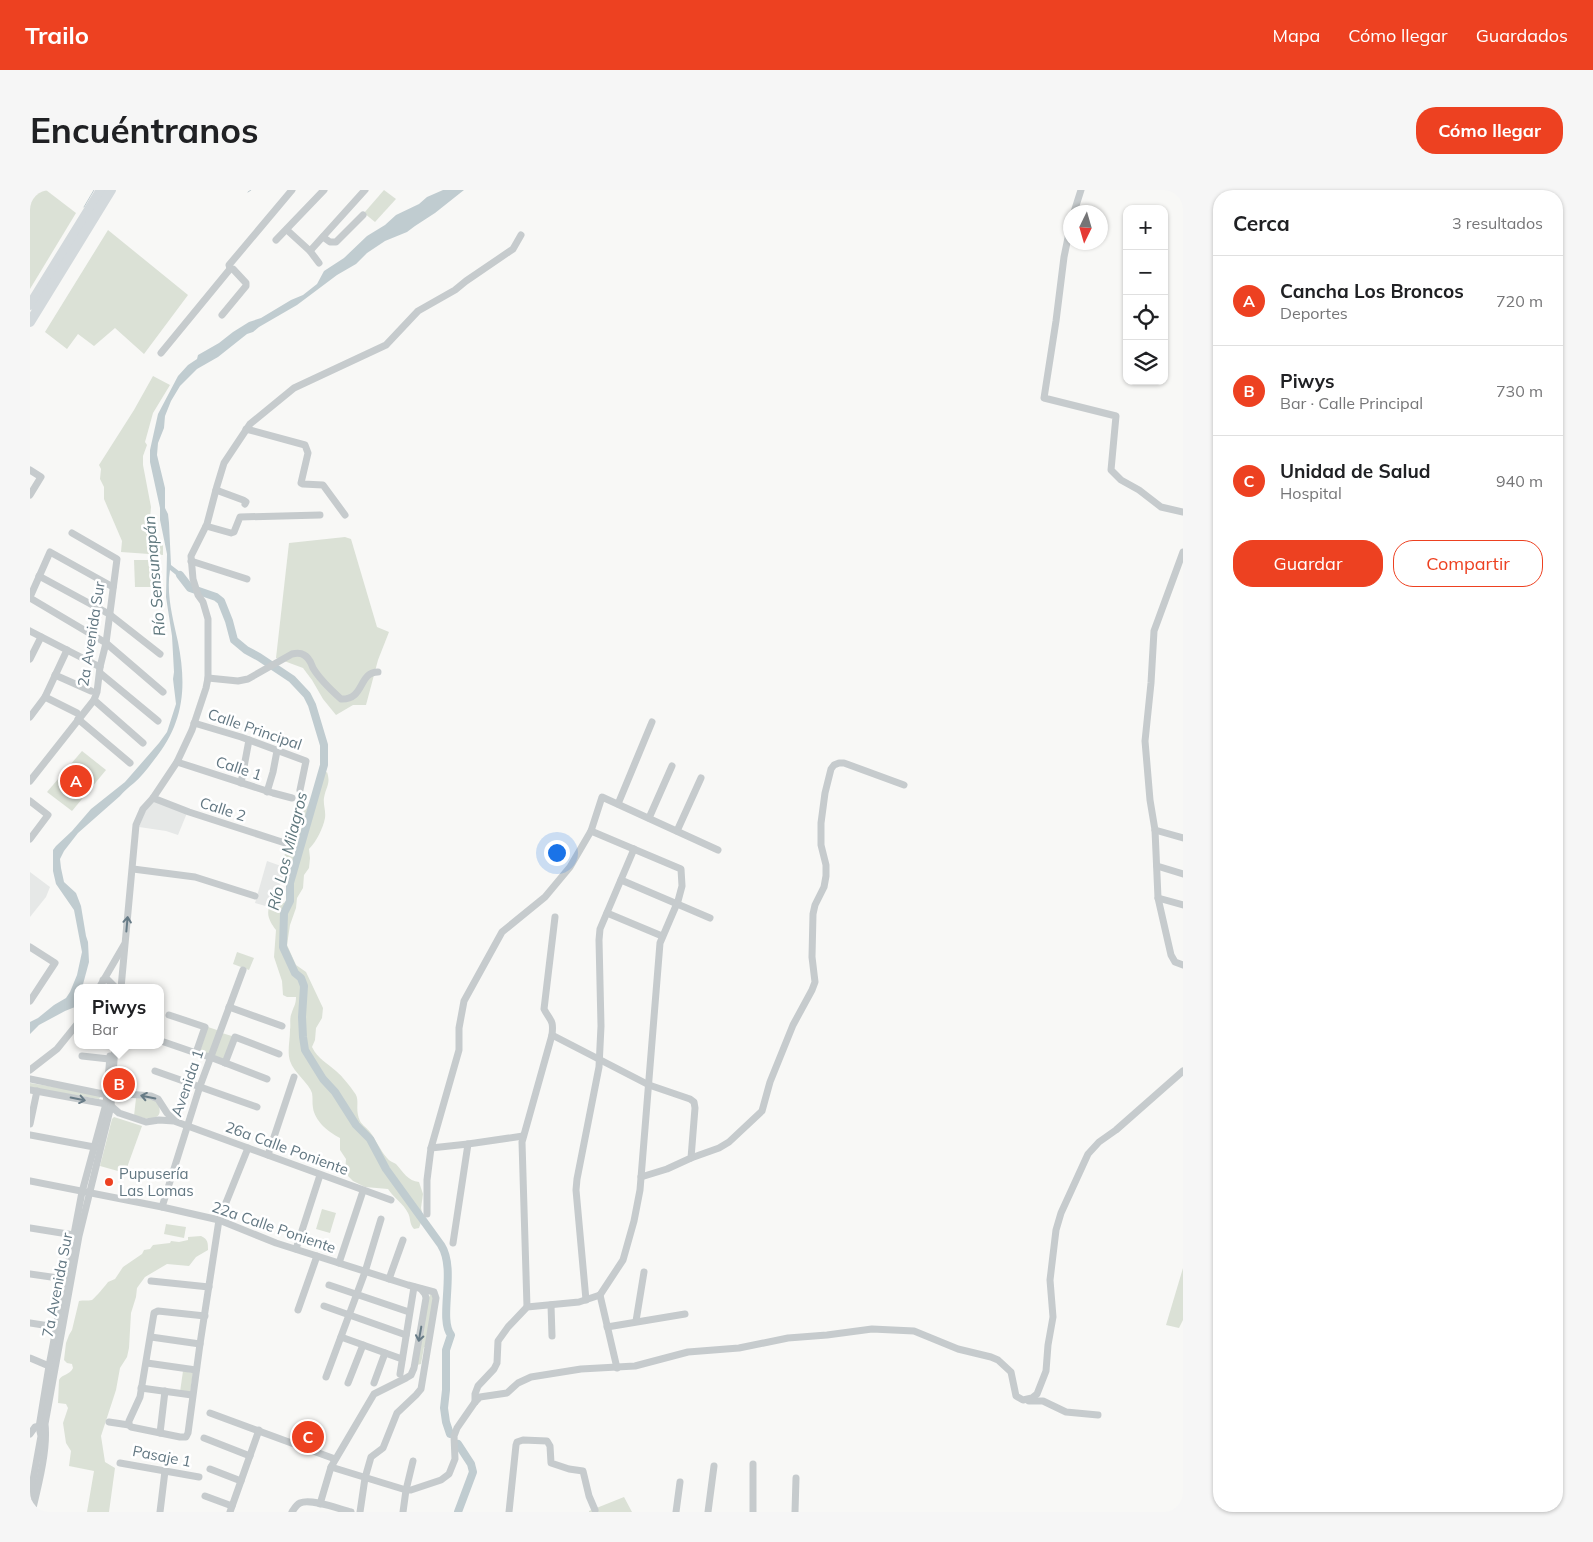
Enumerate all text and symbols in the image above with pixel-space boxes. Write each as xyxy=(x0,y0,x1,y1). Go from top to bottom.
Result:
text: Trailo xyxy=(25,20,89,50)
text: Mapa xyxy=(1272,24,1320,47)
text: Cómo llegar xyxy=(1348,24,1448,47)
text: Guardados xyxy=(1476,24,1568,47)
button: Cómo llegar xyxy=(1416,107,1563,154)
text: Encuéntranos xyxy=(30,108,259,152)
north arrow xyxy=(1063,205,1108,250)
map controls xyxy=(1123,205,1168,385)
button: + xyxy=(1123,205,1168,250)
text: Cerca xyxy=(1233,210,1290,236)
text: 3 resultados xyxy=(1452,213,1543,233)
button: − xyxy=(1123,250,1168,295)
text: Cancha Los Broncos xyxy=(1280,279,1464,303)
text: A xyxy=(1243,291,1255,311)
text: 720 m xyxy=(1496,291,1543,311)
button: locate xyxy=(1123,295,1168,340)
text: Deportes xyxy=(1280,303,1348,323)
button: layers xyxy=(1123,340,1168,385)
text: Piwys xyxy=(1280,369,1335,393)
text: B xyxy=(1243,381,1255,401)
text: 730 m xyxy=(1496,381,1543,401)
text: Bar · Calle Principal xyxy=(1280,393,1423,413)
text: Unidad de Salud xyxy=(1280,459,1431,483)
text: C xyxy=(1244,471,1254,491)
text: 940 m xyxy=(1496,471,1543,491)
text: Hospital xyxy=(1280,483,1342,503)
water label: Río Sensunapán xyxy=(139,515,169,637)
button: Guardar xyxy=(1233,540,1383,587)
button: Compartir xyxy=(1393,540,1543,587)
street label: 2a Avenida Sur xyxy=(73,579,109,688)
street label: Calle Principal xyxy=(205,704,305,754)
street label: Calle 1 xyxy=(214,752,264,784)
pin: A xyxy=(60,762,92,800)
water label: Río Los Milagros xyxy=(263,790,311,912)
street label: Calle 2 xyxy=(198,793,248,825)
your location xyxy=(544,840,570,866)
one-way arrow xyxy=(122,916,132,932)
popup xyxy=(74,984,164,1049)
text: Piwys xyxy=(92,995,146,1019)
text: Bar xyxy=(92,1019,118,1039)
street label: Avenida 1 xyxy=(167,1047,207,1119)
pin: B xyxy=(103,1065,135,1103)
one-way arrow xyxy=(141,1092,157,1101)
one-way arrow xyxy=(69,1095,85,1104)
street label: 26a Calle Poniente xyxy=(223,1117,351,1179)
place label: Pupusería Las Lomas xyxy=(119,1164,194,1200)
marker: Pupusería Las Lomas xyxy=(103,1176,115,1188)
street label: 22a Calle Poniente xyxy=(210,1197,338,1257)
street label: 7a Avenida Sur xyxy=(38,1230,77,1339)
one-way arrow xyxy=(415,1325,424,1341)
pin: C xyxy=(292,1418,324,1456)
street label: Pasaje 1 xyxy=(131,1441,193,1471)

